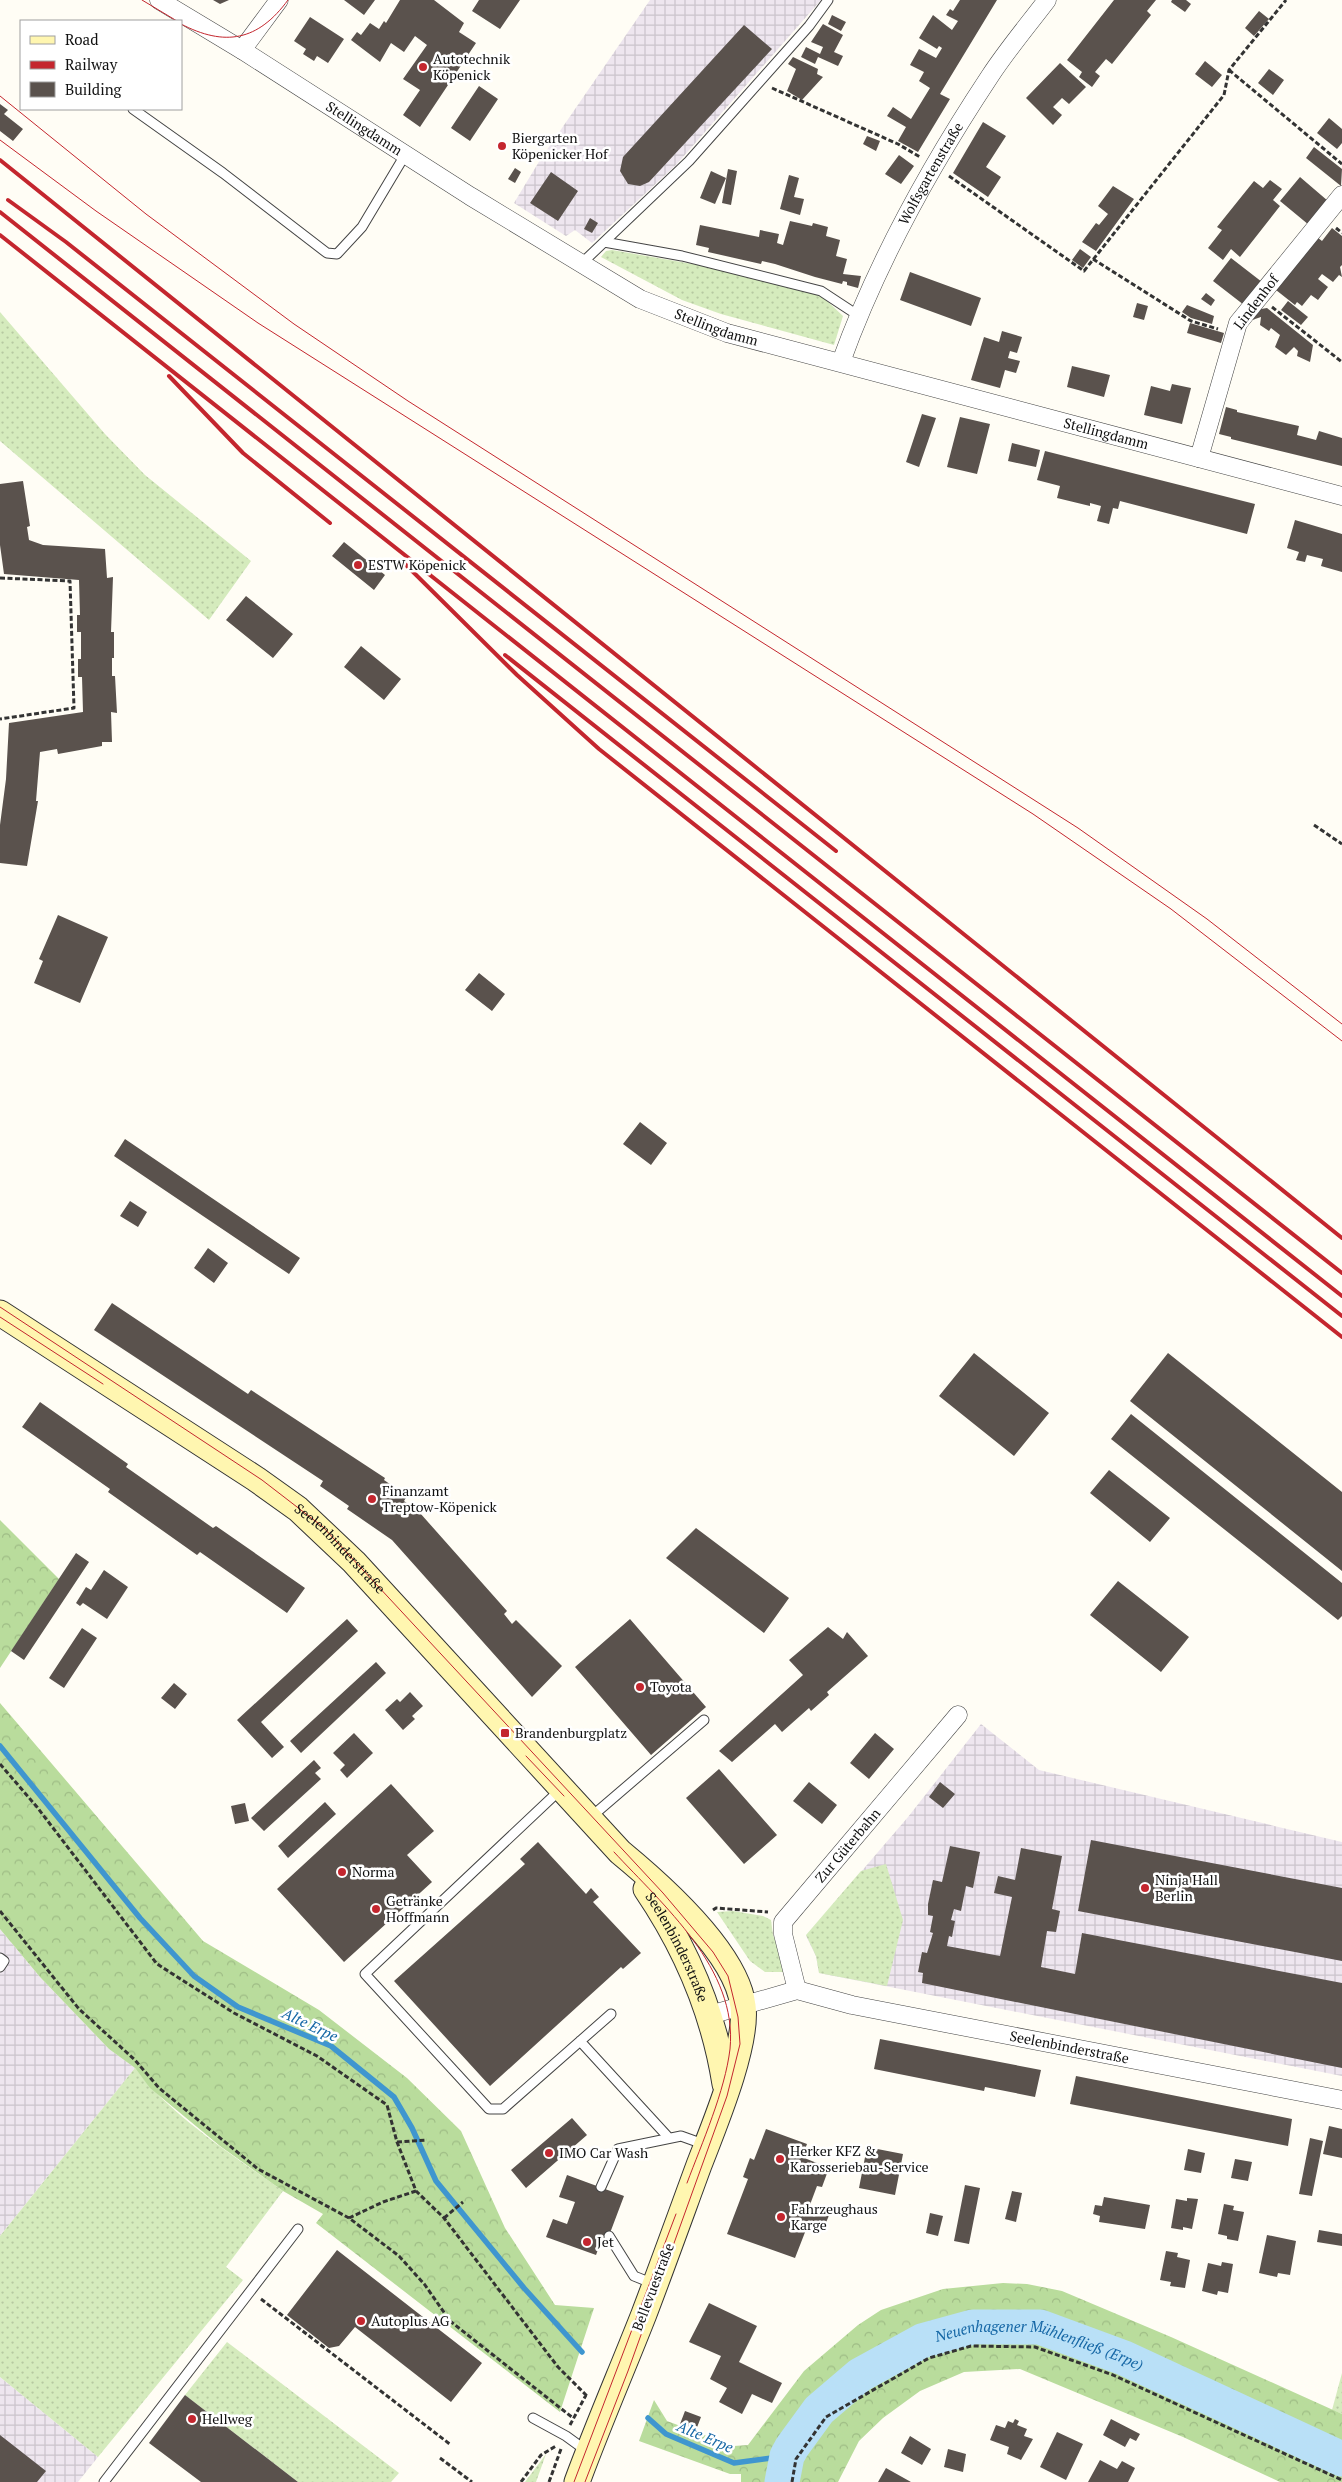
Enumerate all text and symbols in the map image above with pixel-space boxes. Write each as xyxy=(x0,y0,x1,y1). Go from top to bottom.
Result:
legend xyxy=(20,20,182,110)
text: Road xyxy=(65,29,98,49)
place label: Autotechnik Köpenick xyxy=(433,49,511,84)
text: Railway xyxy=(65,54,118,74)
marker: Autotechnik Köpenick xyxy=(417,61,429,73)
text: Building xyxy=(65,79,123,99)
street label: Stellingdamm xyxy=(323,96,406,159)
street label: Wolfsgartenstraße xyxy=(893,118,967,228)
place label: Biergarten Köpenicker Hof xyxy=(512,128,609,163)
marker: Biergarten Köpenicker Hof xyxy=(496,140,508,152)
street label: Lindenhof xyxy=(1229,269,1283,333)
street label: Stellingdamm xyxy=(672,304,760,350)
street label: Stellingdamm xyxy=(1062,413,1151,453)
place label: ESTW Köpenick xyxy=(368,555,467,574)
marker: ESTW Köpenick xyxy=(352,559,364,571)
place label: Finanzamt Treptow-Köpenick xyxy=(382,1481,497,1516)
marker: Finanzamt Treptow-Köpenick xyxy=(366,1493,378,1505)
street label: Seelenbinderstraße xyxy=(291,1499,390,1597)
place label: Toyota xyxy=(650,1677,692,1696)
marker: Toyota xyxy=(634,1681,646,1693)
place label: Brandenburgplatz xyxy=(515,1723,627,1742)
marker: Brandenburgplatz xyxy=(499,1727,511,1739)
street label: Zur Güterbahn xyxy=(810,1803,885,1886)
place label: Norma xyxy=(352,1862,395,1881)
marker: Norma xyxy=(336,1866,348,1878)
place label: Ninja Hall Berlin xyxy=(1155,1870,1218,1905)
marker: Ninja Hall Berlin xyxy=(1139,1882,1151,1894)
street label: Seelenbinderstraße xyxy=(641,1888,713,2005)
place label: Getränke Hoffmann xyxy=(386,1891,450,1926)
marker: Getränke Hoffmann xyxy=(370,1903,382,1915)
water label: Alte Erpe xyxy=(279,2002,342,2046)
street label: Seelenbinderstraße xyxy=(1008,2026,1131,2068)
place label: Herker KFZ & Karosseriebau-Service xyxy=(790,2141,929,2176)
place label: IMO Car Wash xyxy=(559,2143,648,2162)
marker: IMO Car Wash xyxy=(543,2147,555,2159)
marker: Herker KFZ & Karosseriebau-Service xyxy=(774,2153,786,2165)
place label: Fahrzeughaus Karge xyxy=(791,2199,878,2234)
marker: Fahrzeughaus Karge xyxy=(775,2211,787,2223)
place label: Jet xyxy=(597,2232,615,2251)
marker: Jet xyxy=(581,2236,593,2248)
street label: Bellevuestraße xyxy=(627,2240,678,2334)
place label: Autoplus AG xyxy=(371,2311,450,2330)
marker: Autoplus AG xyxy=(355,2315,367,2327)
water label: Neuenhagener Mühlenfließ (Erpe) xyxy=(932,2316,1147,2375)
place label: Hellweg xyxy=(202,2409,253,2428)
marker: Hellweg xyxy=(186,2413,198,2425)
water label: Alte Erpe xyxy=(673,2415,737,2457)

